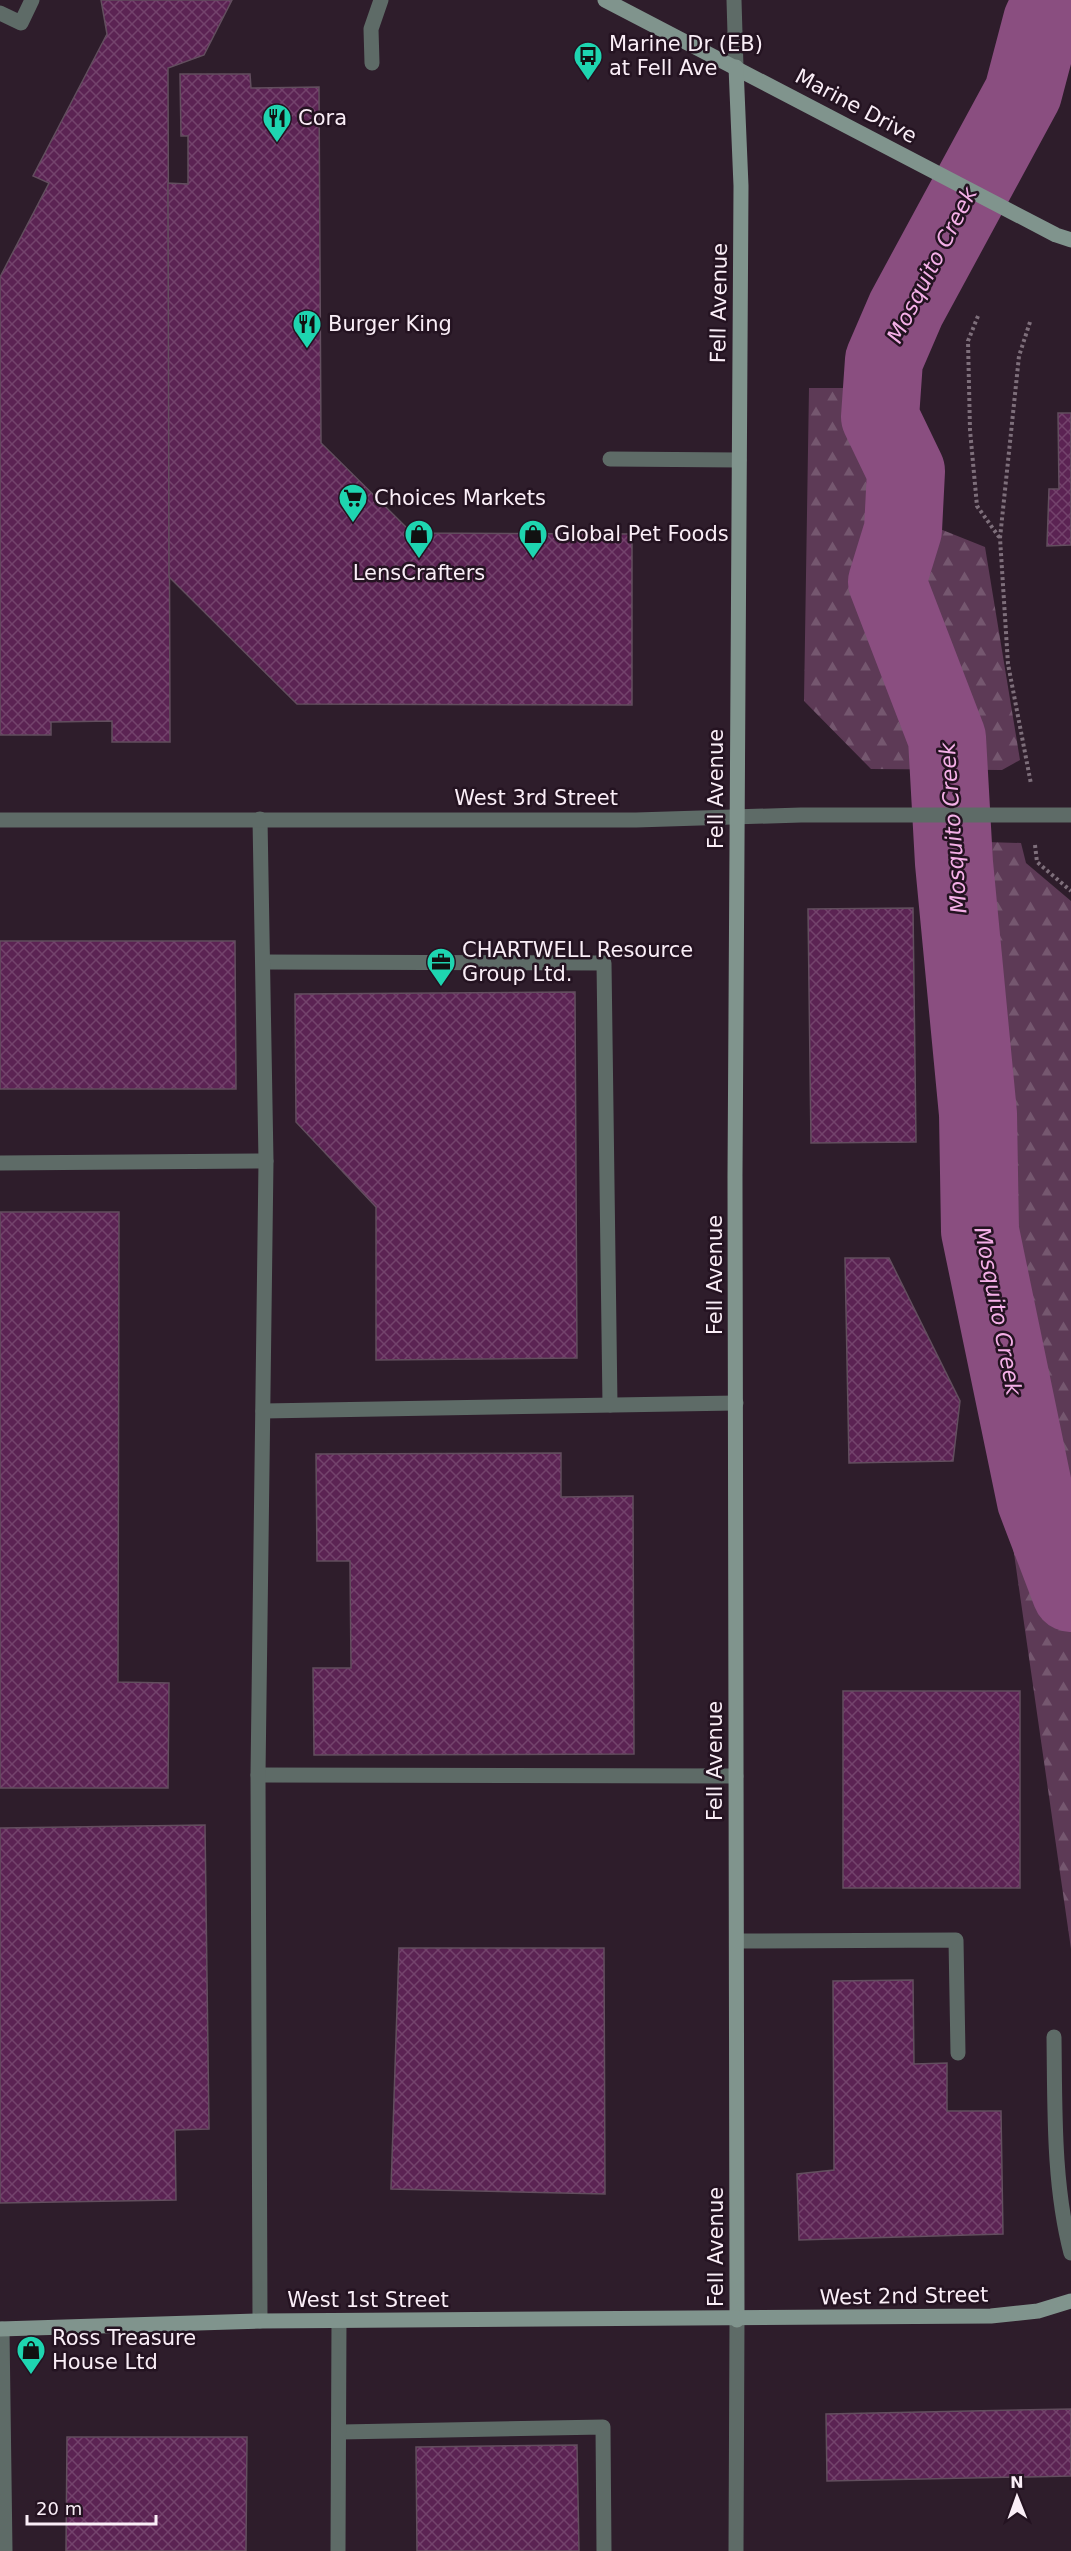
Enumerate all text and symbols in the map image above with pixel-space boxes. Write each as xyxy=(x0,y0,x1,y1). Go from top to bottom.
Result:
place label: Marine Dr (EB) at Fell Ave xyxy=(609,32,763,80)
bus stop icon: Marine Dr (EB) at Fell Ave xyxy=(572,40,604,82)
street label: Marine Drive xyxy=(791,64,921,148)
restaurant icon: Cora xyxy=(261,102,293,144)
place label: Cora xyxy=(298,106,347,130)
water label: Mosquito Creek xyxy=(882,182,983,347)
street label: Fell Avenue xyxy=(706,243,732,363)
restaurant icon: Burger King xyxy=(291,308,323,350)
place label: Burger King xyxy=(328,312,452,336)
supermarket icon: Choices Markets xyxy=(337,482,369,524)
place label: Choices Markets xyxy=(374,486,546,510)
shop icon: LensCrafters xyxy=(403,518,435,560)
shop icon: Global Pet Foods xyxy=(517,518,549,560)
place label: Global Pet Foods xyxy=(554,522,729,546)
place label: LensCrafters xyxy=(353,561,485,585)
street label: Fell Avenue xyxy=(704,729,728,849)
water label: Mosquito Creek xyxy=(934,740,971,914)
street label: West 3rd Street xyxy=(454,786,618,810)
place label: CHARTWELL Resource Group Ltd. xyxy=(462,938,693,986)
office icon: CHARTWELL Resource Group Ltd. xyxy=(425,946,457,988)
street label: Fell Avenue xyxy=(703,1215,727,1335)
water label: Mosquito Creek xyxy=(969,1225,1027,1399)
street label: Fell Avenue xyxy=(703,1701,727,1821)
street label: Fell Avenue xyxy=(704,2187,728,2307)
street label: West 2nd Street xyxy=(819,2283,989,2309)
street label: West 1st Street xyxy=(287,2288,449,2312)
place label: Ross Treasure House Ltd xyxy=(52,2326,196,2374)
shop icon: Ross Treasure House Ltd xyxy=(15,2334,47,2376)
north arrow xyxy=(987,2467,1047,2527)
text: N xyxy=(1010,2473,1024,2492)
scale bar xyxy=(27,2488,156,2526)
text: 20 m xyxy=(36,2498,82,2519)

